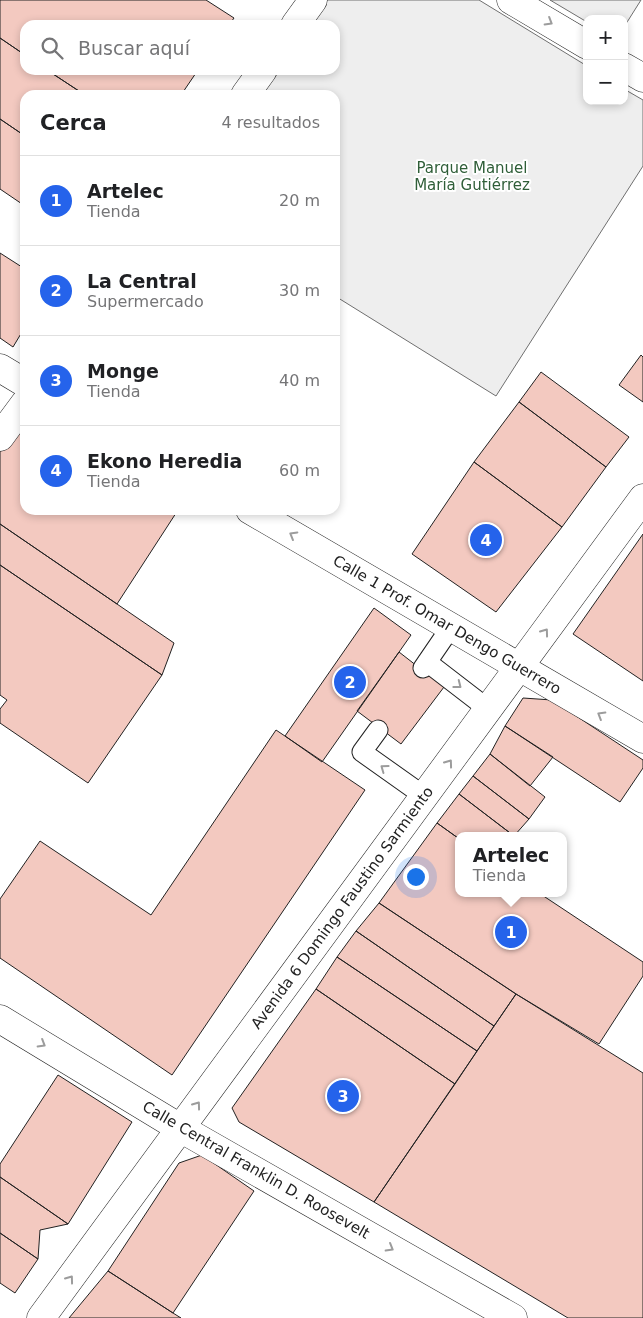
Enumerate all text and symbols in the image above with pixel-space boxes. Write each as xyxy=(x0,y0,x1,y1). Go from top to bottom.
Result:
map controls xyxy=(583,15,628,105)
button: + xyxy=(583,15,628,60)
one-way arrow xyxy=(544,16,553,26)
search box xyxy=(20,20,340,75)
icon: search xyxy=(38,34,66,62)
text: Buscar aquí xyxy=(78,37,190,59)
button: − xyxy=(583,60,628,105)
text: Cerca xyxy=(40,111,107,135)
text: 4 resultados xyxy=(221,113,320,132)
park label: Parque Manuel María Gutiérrez xyxy=(414,159,530,194)
text: Artelec xyxy=(87,180,164,202)
text: 1 xyxy=(50,191,62,210)
text: 20 m xyxy=(279,191,320,210)
text: Tienda xyxy=(87,202,141,221)
text: La Central xyxy=(87,270,197,292)
text: 2 xyxy=(50,281,62,300)
text: 30 m xyxy=(279,281,320,300)
text: Supermercado xyxy=(87,292,204,311)
text: Monge xyxy=(87,360,159,382)
text: 3 xyxy=(50,371,62,390)
text: 40 m xyxy=(279,371,320,390)
text: Tienda xyxy=(87,382,141,401)
text: Ekono Heredia xyxy=(87,450,242,472)
text: 4 xyxy=(50,461,62,480)
text: 60 m xyxy=(279,461,320,480)
text: Tienda xyxy=(87,472,141,491)
pin: 4 xyxy=(470,521,502,559)
one-way arrow xyxy=(290,531,299,541)
street label: Calle 1 Prof. Omar Dengo Guerrero xyxy=(330,551,564,698)
one-way arrow xyxy=(539,628,548,638)
pin: 2 xyxy=(334,663,366,701)
one-way arrow xyxy=(452,680,461,688)
one-way arrow xyxy=(597,711,606,721)
one-way arrow xyxy=(443,760,451,769)
one-way arrow xyxy=(381,765,390,773)
street label: Avenida 6 Domingo Faustino Sarmiento xyxy=(247,783,437,1032)
popup xyxy=(455,832,567,897)
text: Artelec xyxy=(473,844,549,866)
your location xyxy=(403,864,429,890)
text: Tienda xyxy=(473,866,526,885)
pin: 1 xyxy=(495,913,527,951)
one-way arrow xyxy=(36,1038,45,1048)
pin: 3 xyxy=(327,1077,359,1115)
street label: Calle Central Franklin D. Roosevelt xyxy=(139,1097,373,1243)
one-way arrow xyxy=(192,1102,200,1111)
one-way arrow xyxy=(385,1241,394,1251)
one-way arrow xyxy=(64,1275,73,1285)

